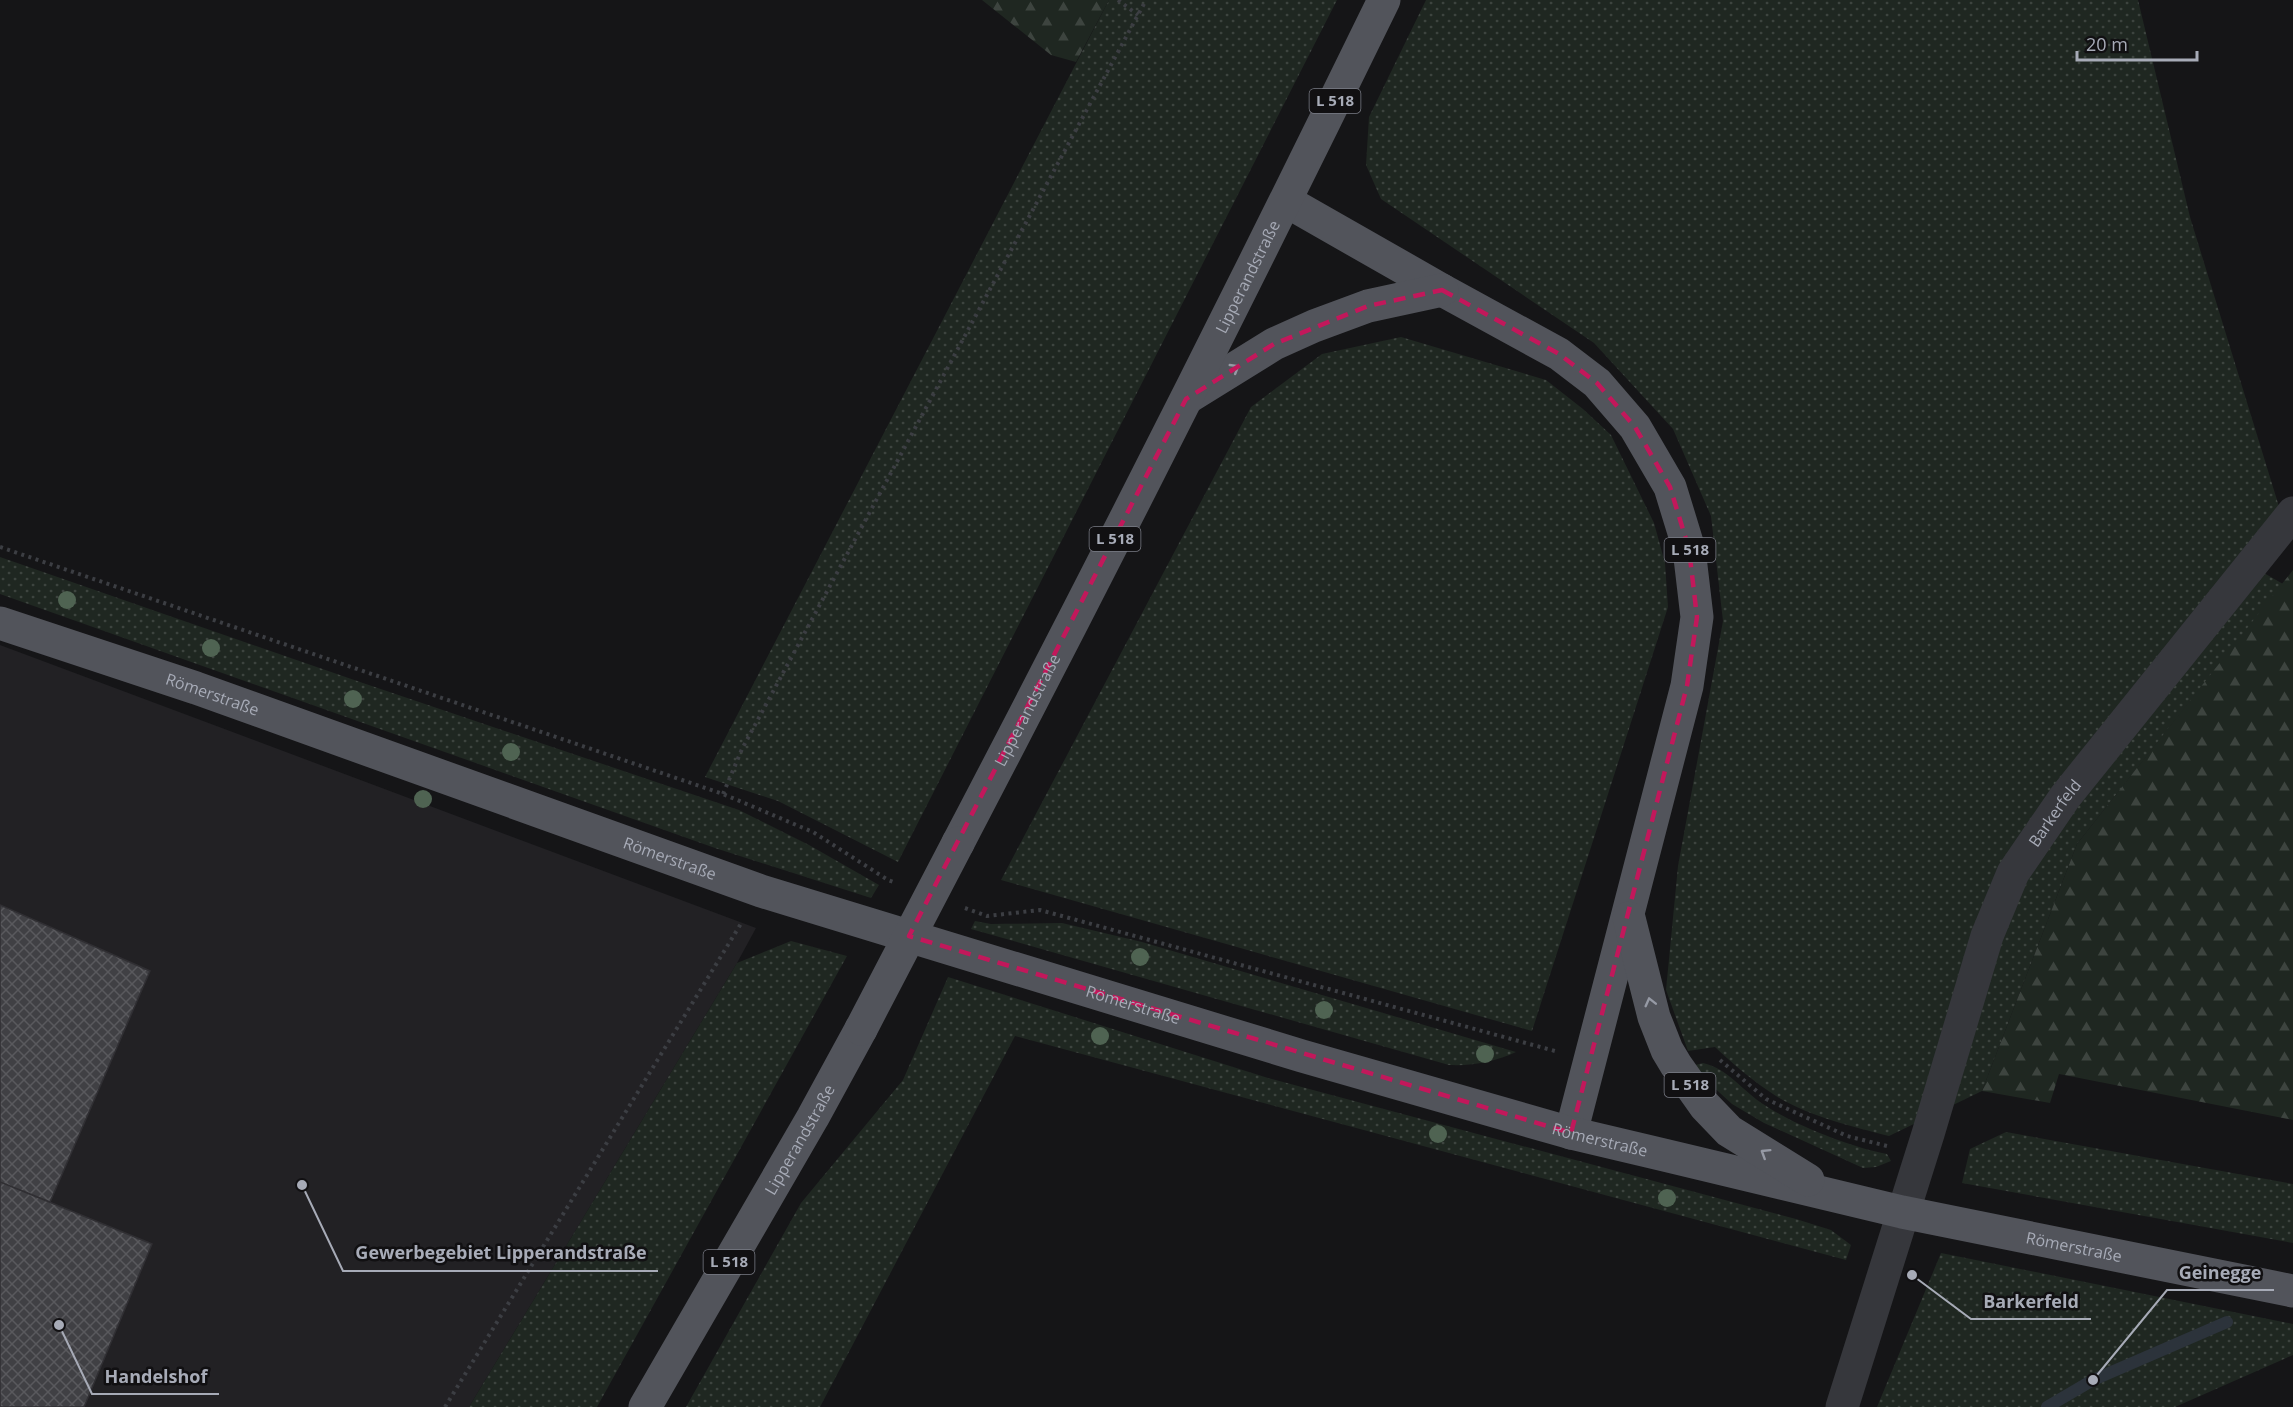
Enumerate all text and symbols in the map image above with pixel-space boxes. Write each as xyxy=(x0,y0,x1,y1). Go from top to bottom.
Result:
scale bar xyxy=(2077,24,2197,62)
text: 20 m xyxy=(2086,32,2128,56)
road number: L 518 xyxy=(1310,89,1360,113)
street label: Lipperandstraße xyxy=(1210,216,1285,337)
one-way arrow xyxy=(1229,364,1239,376)
road number: L 518 xyxy=(1090,527,1140,551)
road number: L 518 xyxy=(1664,538,1716,562)
street label: Lipperandstraße xyxy=(989,650,1065,770)
street label: Römerstraße xyxy=(163,668,262,721)
street label: Barkerfeld xyxy=(2023,775,2086,851)
street label: Römerstraße xyxy=(620,831,719,885)
street label: Römerstraße xyxy=(1083,980,1183,1029)
one-way arrow xyxy=(1645,998,1657,1008)
road number: L 518 xyxy=(1664,1073,1716,1097)
street label: Lipperandstraße xyxy=(759,1080,840,1199)
street label: Römerstraße xyxy=(1550,1117,1650,1162)
one-way arrow xyxy=(1761,1148,1771,1160)
street label: Römerstraße xyxy=(2024,1226,2124,1267)
callout: Gewerbegebiet Lipperandstraße xyxy=(343,1235,658,1271)
text: Gewerbegebiet Lipperandstraße xyxy=(355,1240,647,1264)
road number: L 518 xyxy=(704,1250,754,1274)
callout: Geinegge xyxy=(2167,1254,2274,1290)
text: Geinegge xyxy=(2179,1260,2261,1284)
callout: Barkerfeld xyxy=(1971,1283,2091,1319)
text: Barkerfeld xyxy=(1983,1289,2079,1313)
callout: Handelshof xyxy=(92,1358,219,1394)
text: Handelshof xyxy=(105,1364,208,1388)

